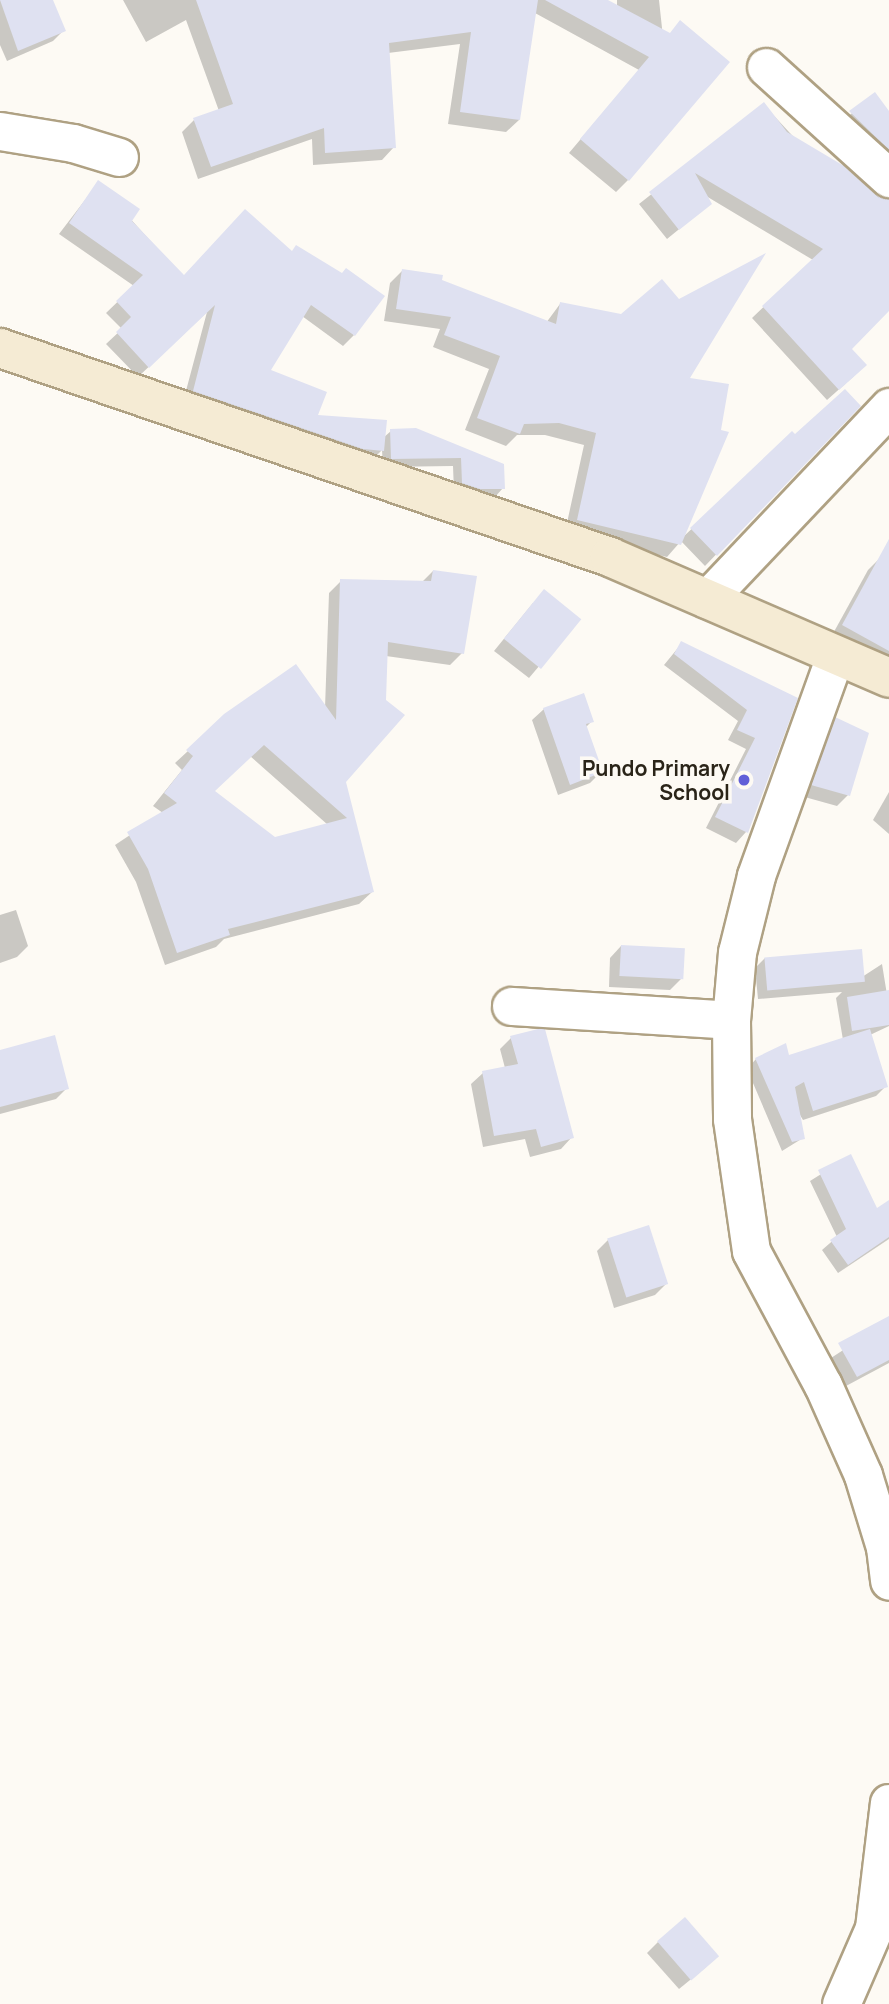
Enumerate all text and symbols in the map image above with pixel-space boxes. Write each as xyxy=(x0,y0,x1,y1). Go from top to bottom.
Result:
place label: Pundo Primary School xyxy=(582,755,730,805)
marker: Pundo Primary School xyxy=(736,772,752,788)

